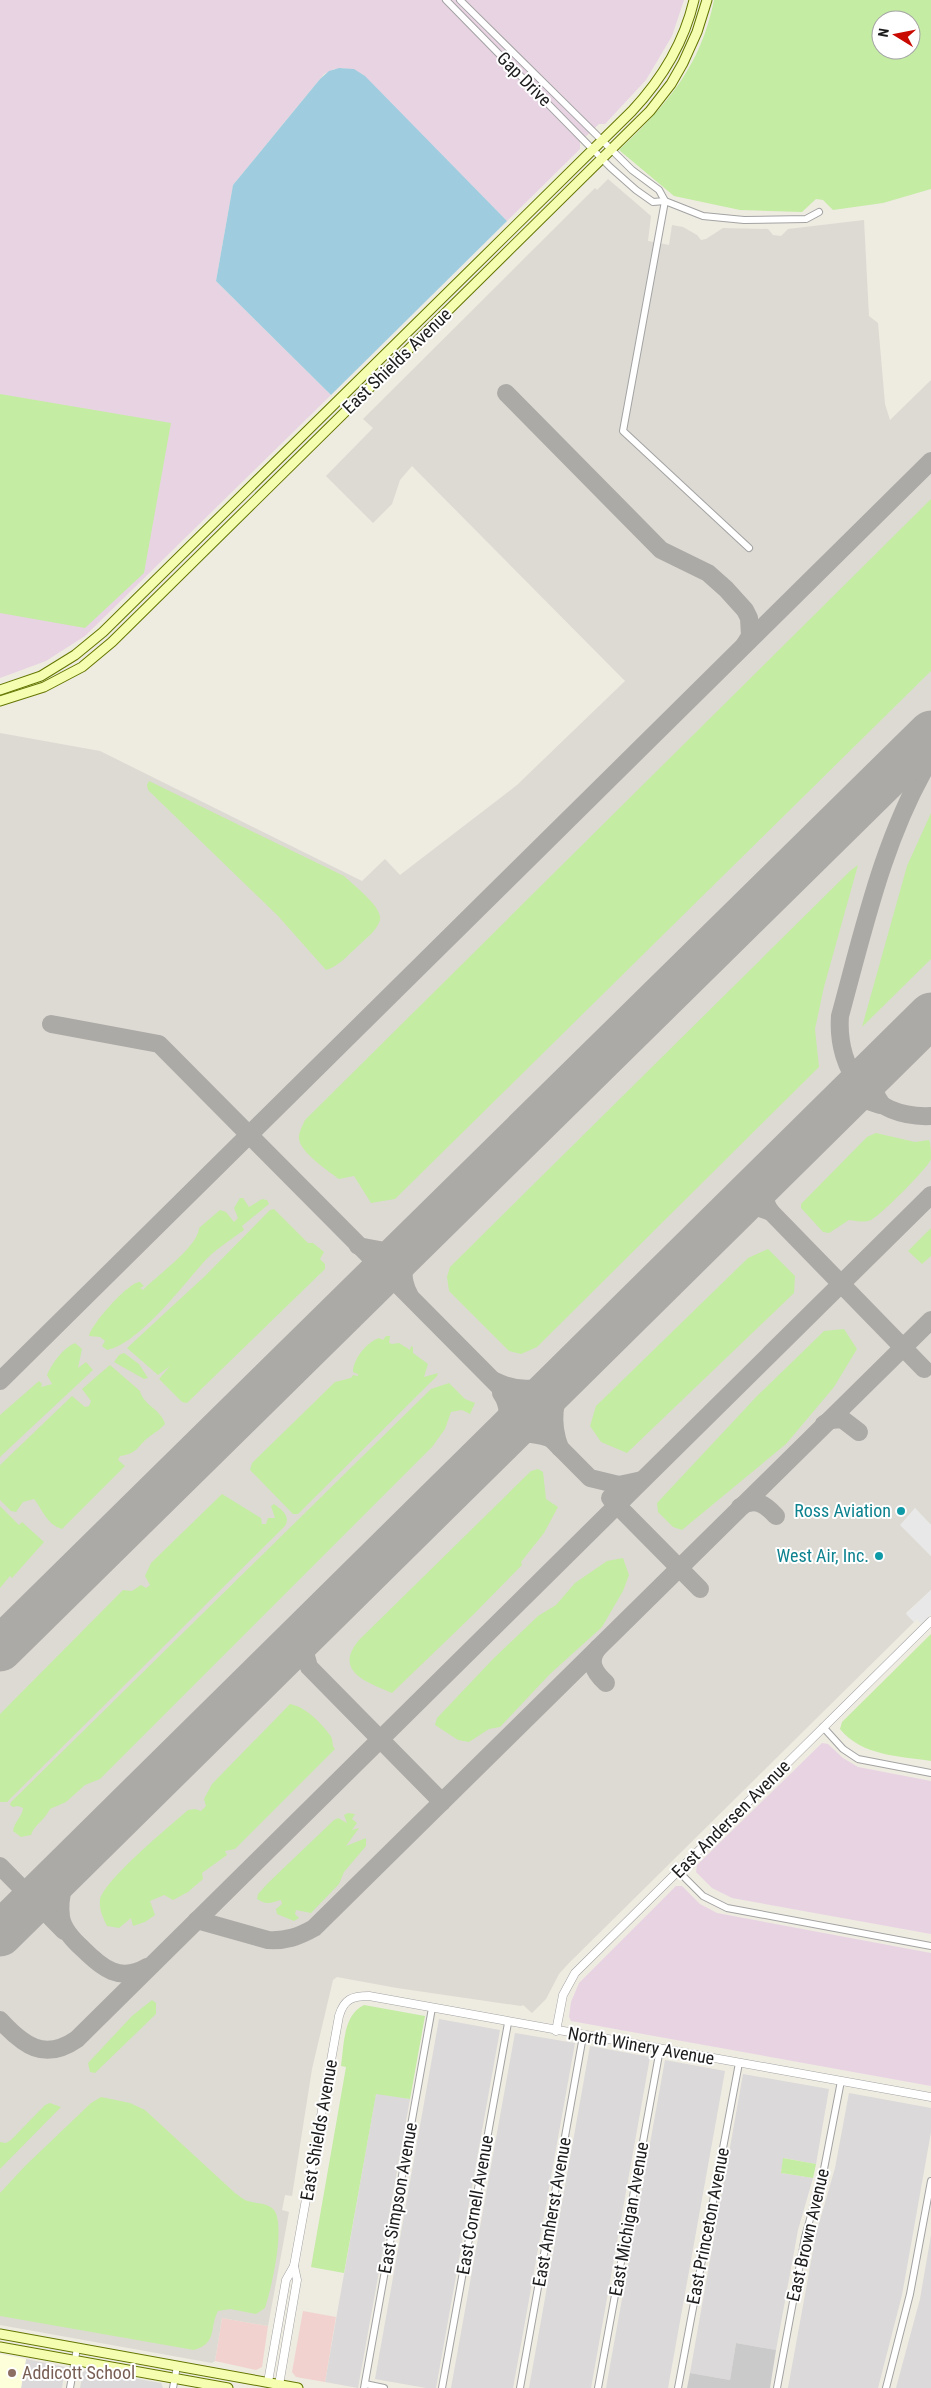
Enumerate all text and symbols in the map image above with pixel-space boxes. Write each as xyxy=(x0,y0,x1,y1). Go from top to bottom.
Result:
north arrow xyxy=(871,10,921,60)
text: N xyxy=(875,27,892,38)
street label: Gap Drive xyxy=(493,47,556,110)
street label: East Shields Avenue xyxy=(338,303,455,418)
place label: Ross Aviation xyxy=(794,1500,891,1521)
marker: Ross Aviation xyxy=(895,1505,907,1517)
place label: West Air, Inc. xyxy=(777,1545,869,1566)
marker: West Air, Inc. xyxy=(873,1550,885,1562)
street label: East Andersen Avenue xyxy=(667,1755,794,1882)
street label: North Winery Avenue xyxy=(566,2022,716,2069)
street label: East Shields Avenue xyxy=(296,2058,341,2202)
street label: East Simpson Avenue xyxy=(374,2121,421,2275)
street label: East Cornell Avenue xyxy=(452,2133,497,2276)
street label: East Amherst Avenue xyxy=(528,2136,575,2288)
street label: East Michigan Avenue xyxy=(605,2140,652,2298)
street label: East Princeton Avenue xyxy=(682,2146,733,2306)
street label: East Brown Avenue xyxy=(782,2166,833,2303)
place label: Addicott School xyxy=(22,2362,135,2383)
marker: Addicott School xyxy=(6,2367,18,2379)

